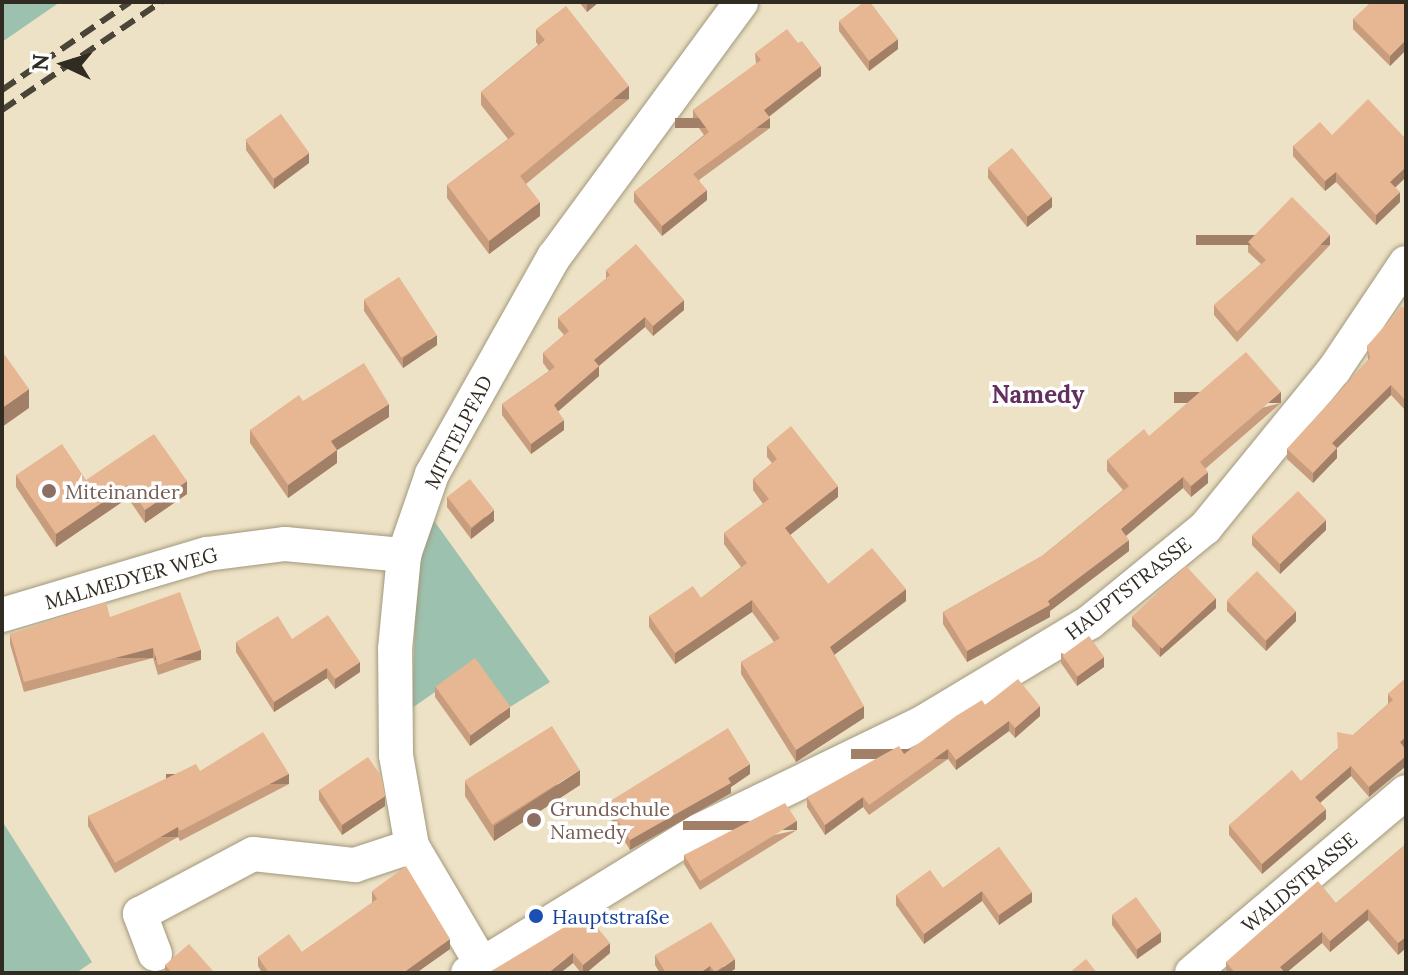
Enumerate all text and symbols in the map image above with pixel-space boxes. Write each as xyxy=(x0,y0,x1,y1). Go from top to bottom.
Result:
north arrow xyxy=(24,24,104,104)
text: N xyxy=(25,53,55,72)
street label: MITTELPFAD xyxy=(419,371,497,493)
district label: Namedy xyxy=(992,381,1084,409)
place label: Miteinander xyxy=(65,479,180,503)
marker: Miteinander xyxy=(40,482,58,500)
street label: HAUPTSTRASSE xyxy=(1060,531,1196,645)
street label: MALMEDYER WEG xyxy=(42,542,220,614)
place label: Grundschule Namedy xyxy=(550,796,670,843)
marker: Grundschule Namedy xyxy=(525,811,543,829)
street label: WALDSTRASSE xyxy=(1236,827,1362,937)
place label: Hauptstraße xyxy=(552,904,670,928)
marker: Hauptstraße xyxy=(527,907,545,925)

